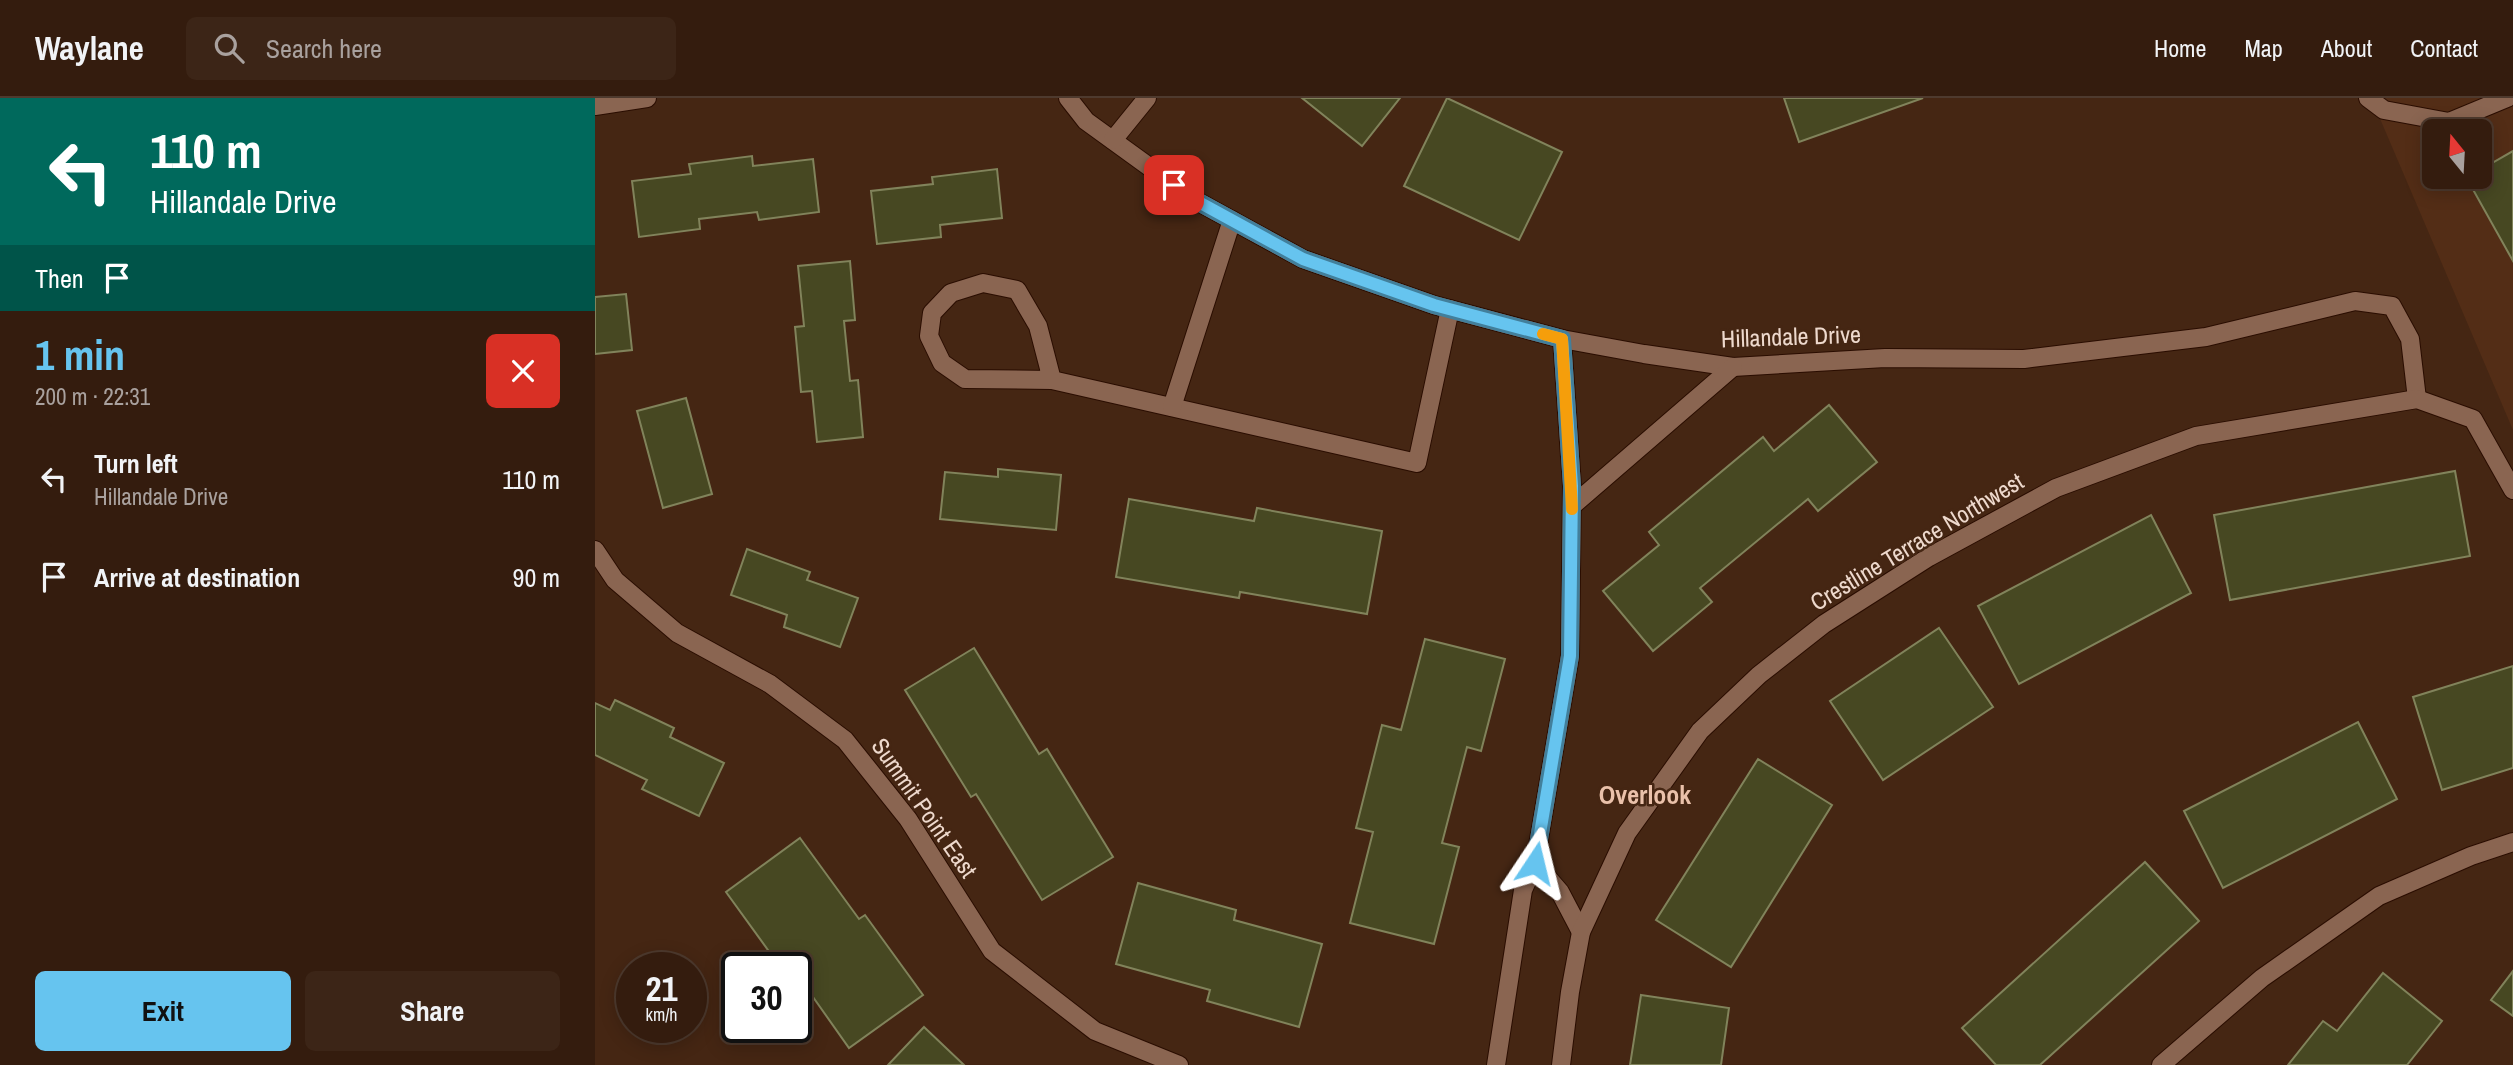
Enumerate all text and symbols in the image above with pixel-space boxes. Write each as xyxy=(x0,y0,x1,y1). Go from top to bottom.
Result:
search box xyxy=(186,17,676,80)
text: Waylane xyxy=(35,26,144,70)
icon: search xyxy=(210,29,248,67)
text: Search here xyxy=(266,31,382,66)
text: Home xyxy=(2154,32,2206,64)
text: Map xyxy=(2244,32,2283,64)
text: About xyxy=(2321,32,2372,64)
text: Contact xyxy=(2410,32,2478,64)
text: 110 m xyxy=(150,117,262,183)
north arrow xyxy=(2422,119,2492,189)
map controls xyxy=(2422,119,2492,189)
icon: left xyxy=(35,126,126,217)
pin xyxy=(1144,155,1204,215)
icon: arrive xyxy=(1155,166,1193,204)
text: Hillandale Drive xyxy=(150,180,337,223)
icon: arrive xyxy=(98,259,136,297)
text: Then xyxy=(35,261,84,296)
street label: Hillandale Drive xyxy=(1720,318,1861,354)
text: 1 min xyxy=(35,327,125,383)
button: close xyxy=(486,334,560,408)
text: 200 m · 22:31 xyxy=(35,381,150,412)
text: Turn left xyxy=(94,446,178,481)
icon: left xyxy=(35,460,73,498)
text: 110 m xyxy=(502,462,560,497)
street label: Crestline Terrace Northwest xyxy=(1804,464,2030,618)
text: Hillandale Drive xyxy=(94,481,228,512)
icon: arrive xyxy=(35,558,73,596)
text: Arrive at destination xyxy=(94,560,300,595)
text: 90 m xyxy=(513,560,560,595)
street label: Summit Point East xyxy=(865,731,985,884)
district label: Overlook xyxy=(1599,777,1691,812)
position arrow xyxy=(1498,826,1572,900)
speed limit sign: 30 xyxy=(721,952,812,1043)
text: 21 xyxy=(646,965,677,1012)
button: Exit xyxy=(35,971,291,1051)
button: Share xyxy=(305,971,560,1051)
text: km/h xyxy=(646,1002,678,1027)

